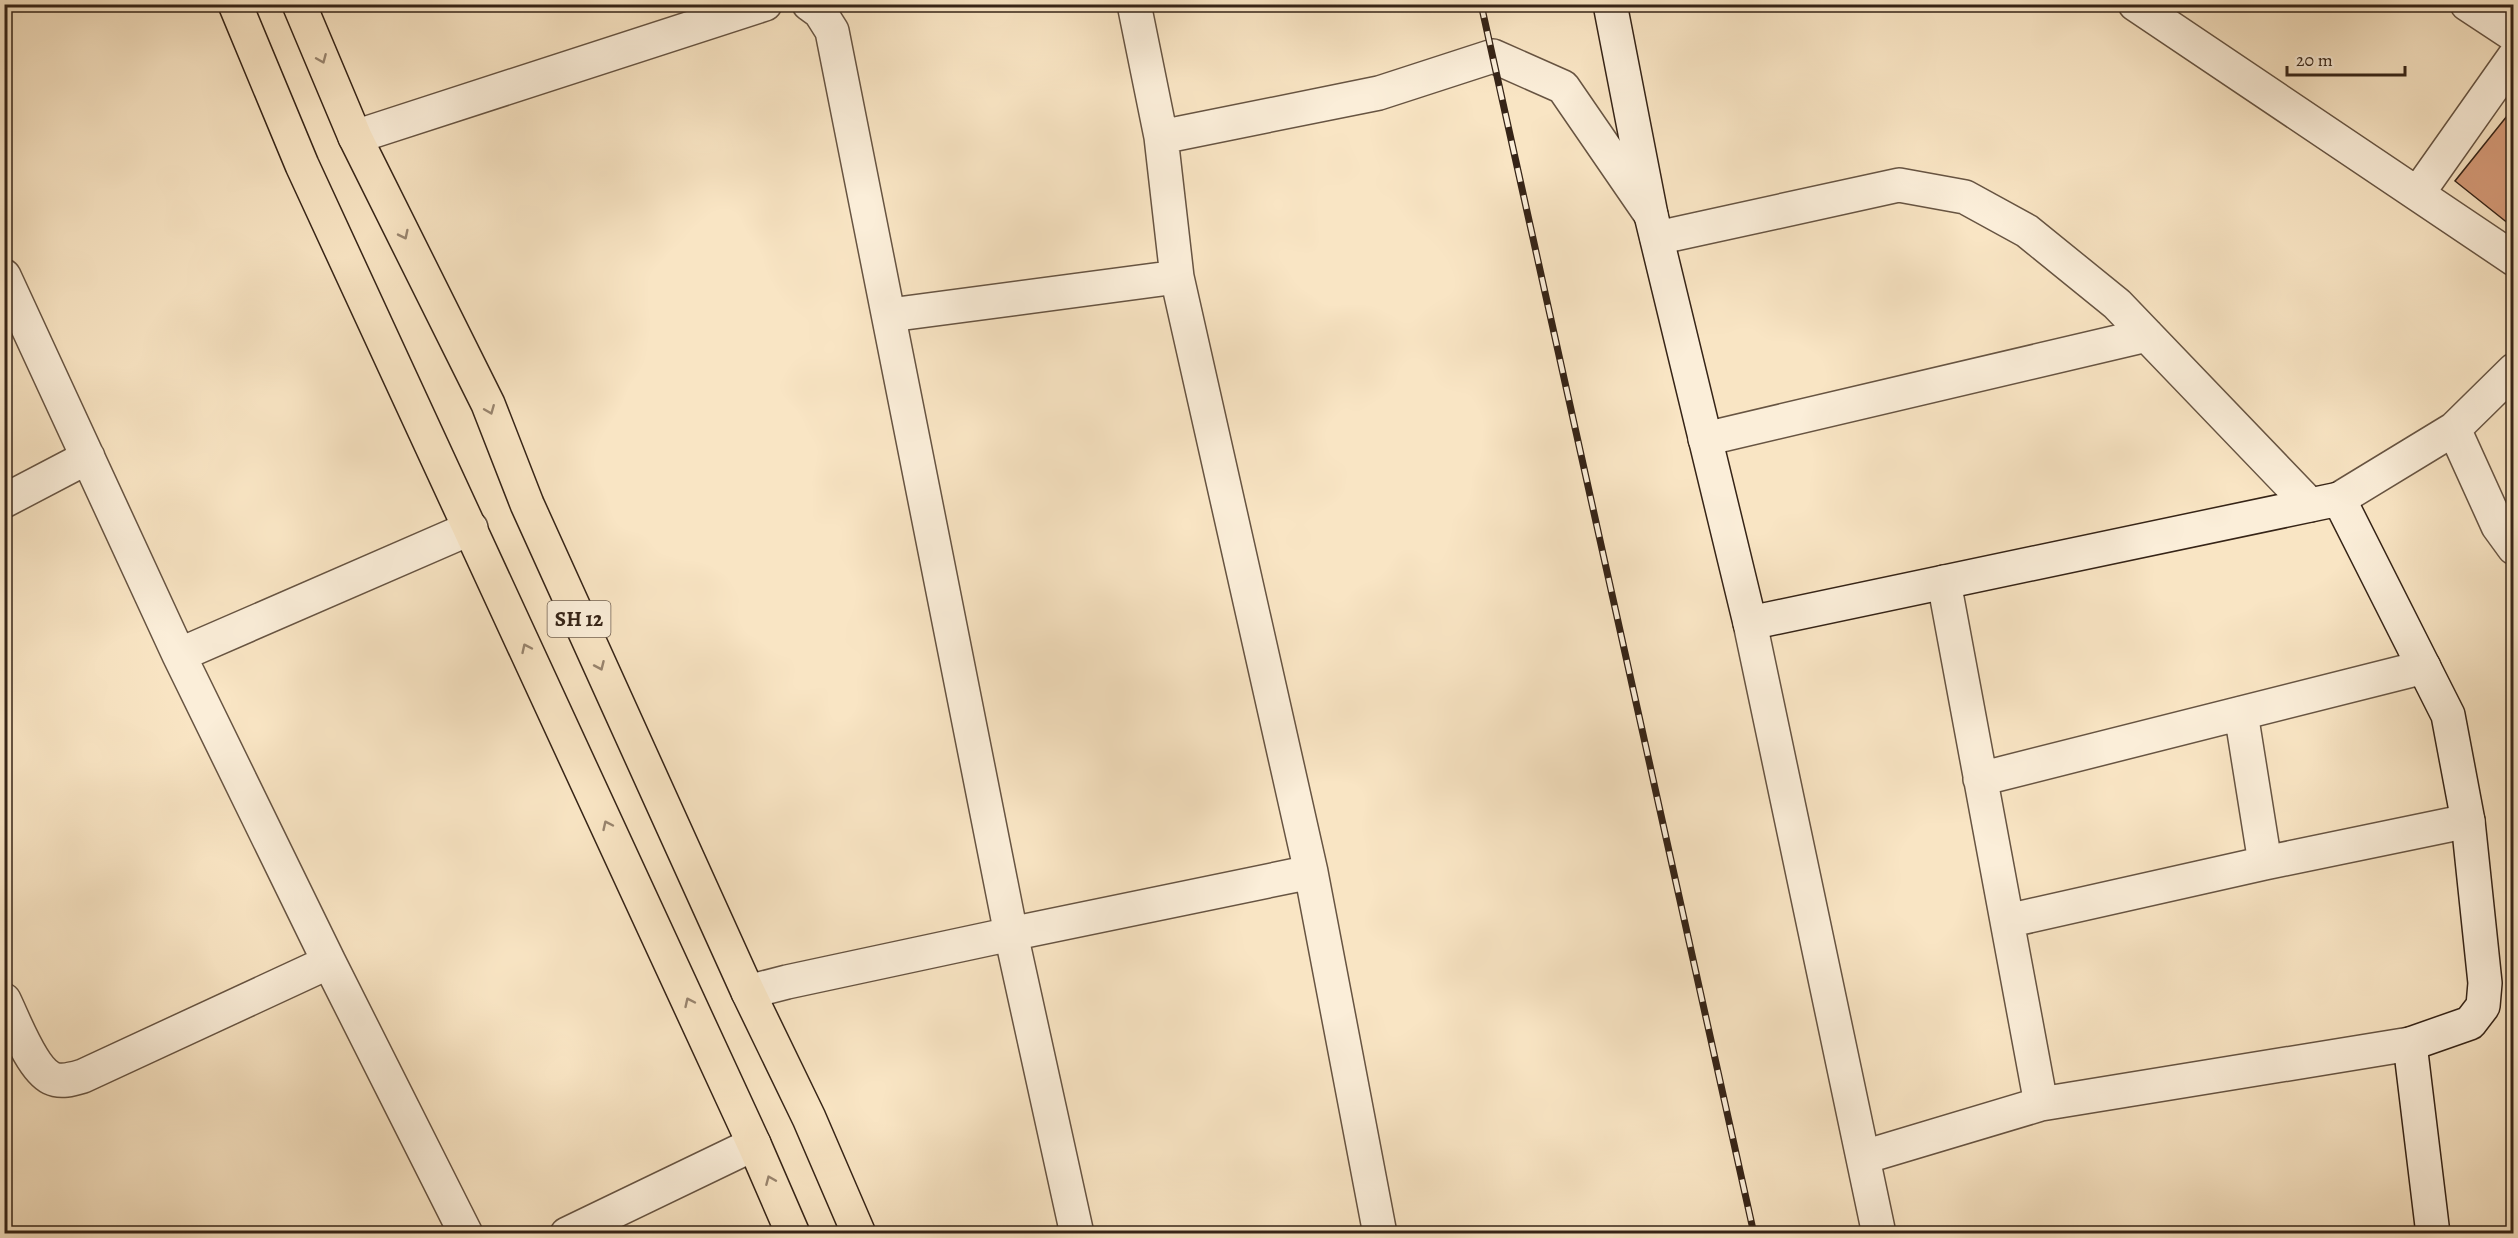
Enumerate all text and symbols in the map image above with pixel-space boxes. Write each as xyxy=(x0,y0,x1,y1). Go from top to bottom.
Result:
scale bar xyxy=(2287,39,2406,77)
text: 20 m xyxy=(2296,48,2333,72)
one-way arrow xyxy=(315,52,327,63)
one-way arrow xyxy=(396,229,408,240)
one-way arrow xyxy=(483,404,495,415)
road number: SH 12 xyxy=(548,601,610,637)
one-way arrow xyxy=(521,643,533,654)
one-way arrow xyxy=(593,660,605,671)
one-way arrow xyxy=(603,821,615,832)
one-way arrow xyxy=(684,998,696,1009)
one-way arrow xyxy=(765,1175,777,1186)

